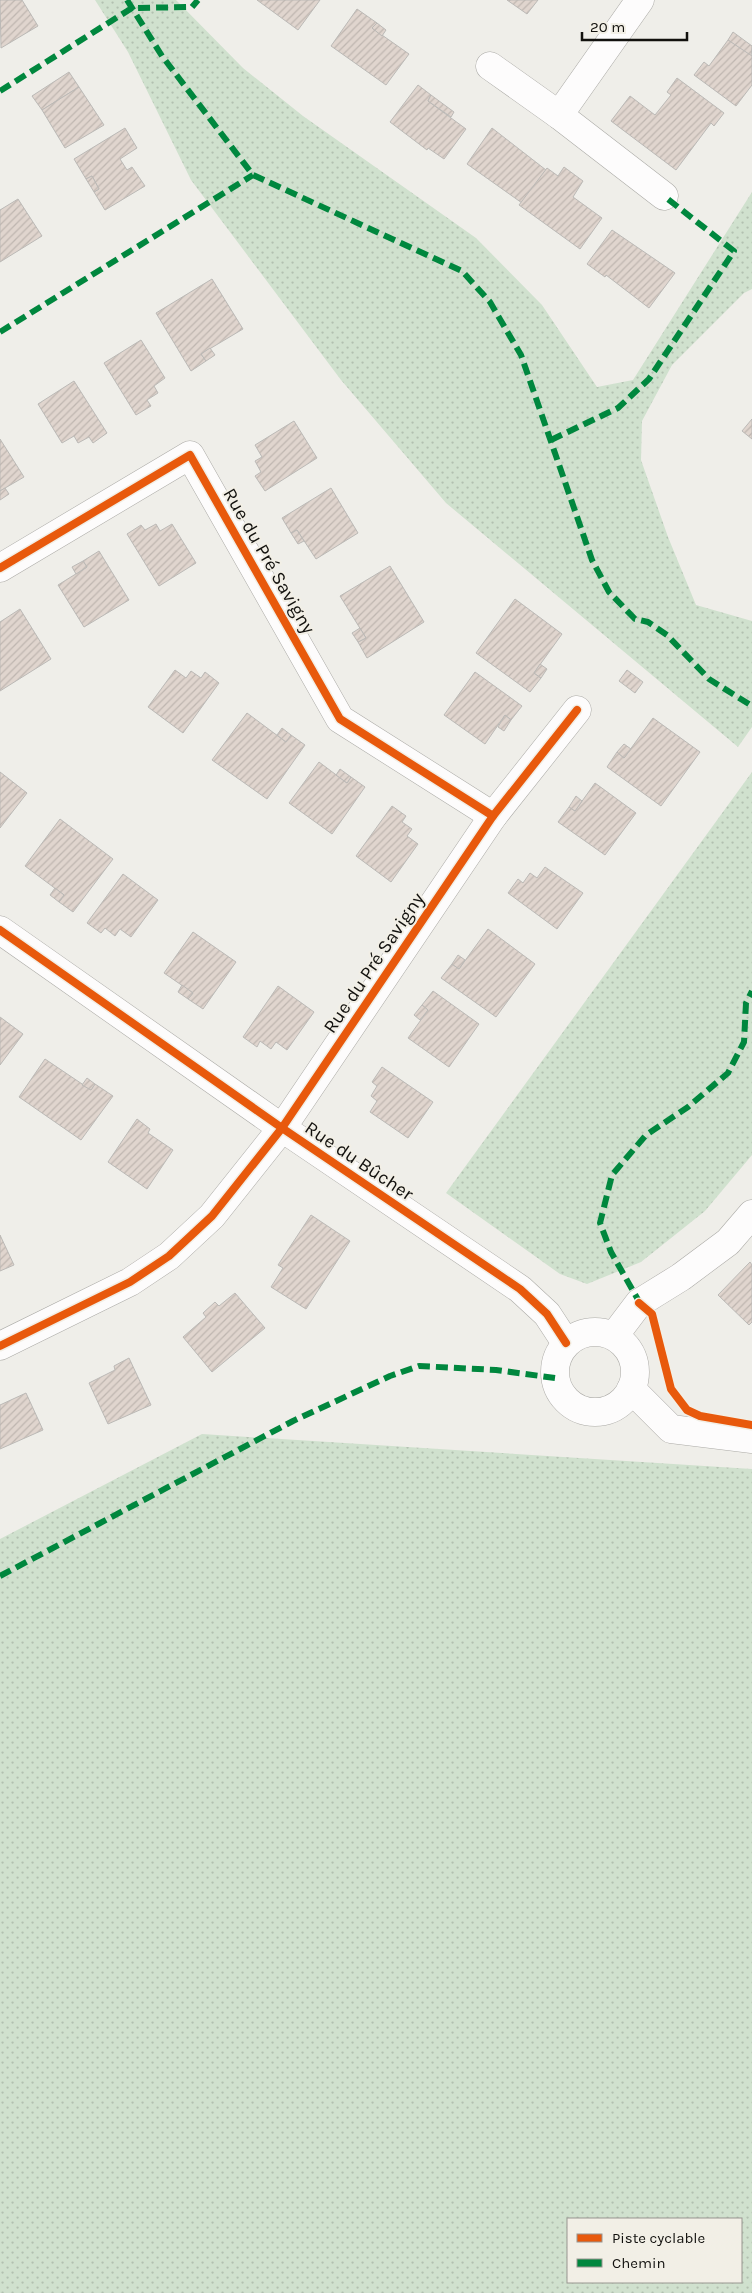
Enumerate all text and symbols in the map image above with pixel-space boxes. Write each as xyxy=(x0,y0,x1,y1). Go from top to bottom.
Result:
scale bar xyxy=(582,10,687,42)
text: 20 m xyxy=(590,18,625,36)
street label: Rue du Pré Savigny xyxy=(218,484,320,638)
street label: Rue du Pré Savigny xyxy=(319,889,429,1037)
street label: Rue du Bûcher xyxy=(301,1117,417,1205)
legend xyxy=(567,2218,742,2283)
text: Piste cyclable xyxy=(612,2229,705,2247)
text: Chemin xyxy=(612,2254,666,2272)

